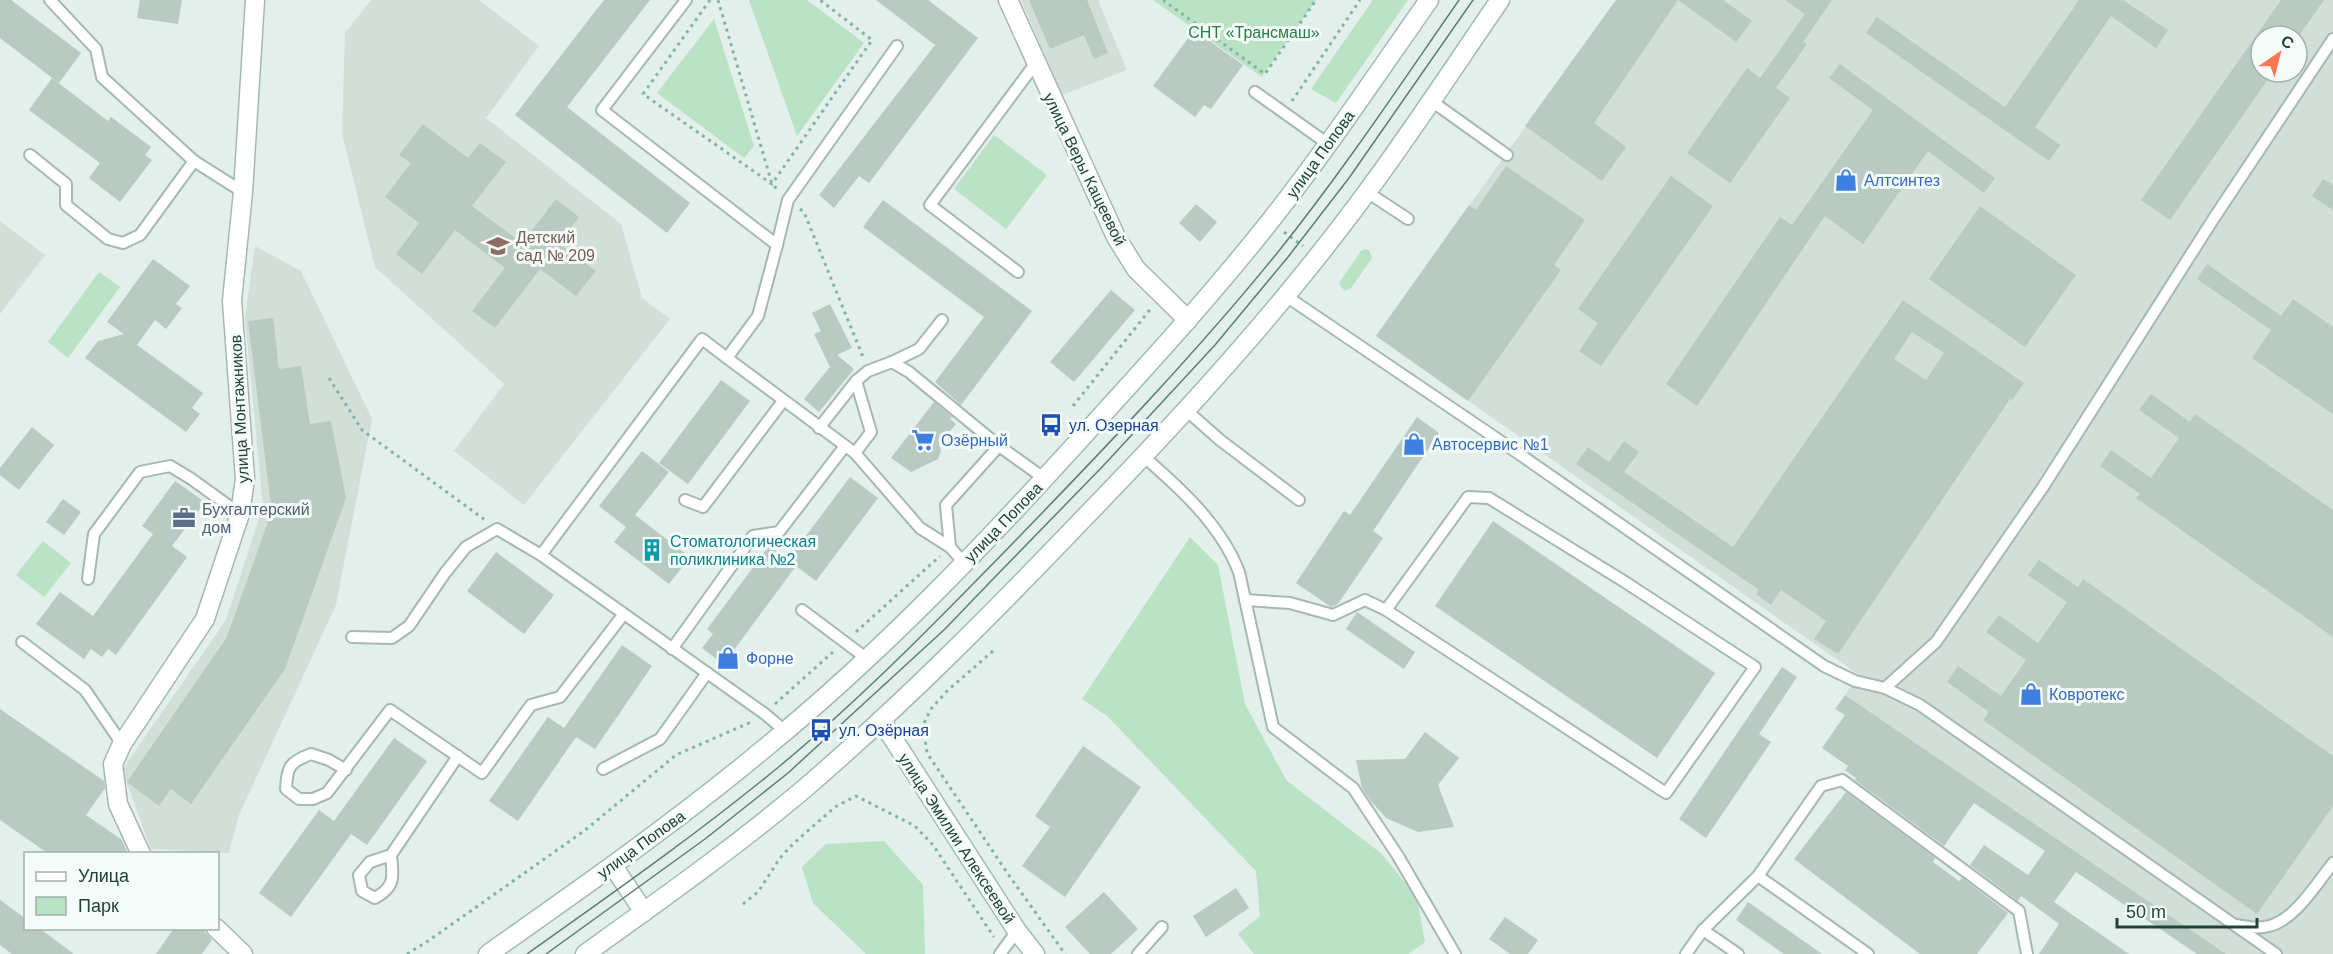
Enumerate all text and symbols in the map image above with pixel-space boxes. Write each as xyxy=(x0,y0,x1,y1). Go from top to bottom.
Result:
park label: СНТ «Трансмаш» xyxy=(1188,24,1320,41)
north arrow xyxy=(2249,24,2309,84)
text: С xyxy=(2278,32,2297,53)
street label: улица Веры Кащеевой xyxy=(1040,90,1129,248)
street label: улица Попова xyxy=(1283,107,1358,201)
shop icon: Алтсинтез xyxy=(1833,167,1859,193)
place label: Алтсинтез xyxy=(1864,172,1940,189)
place label: Детский сад № 209 xyxy=(516,229,595,264)
school or university icon: Детский сад № 209 xyxy=(485,233,511,259)
street label: улица Монтажников xyxy=(227,334,252,484)
bus stop icon: ул. Озерная xyxy=(1038,412,1064,438)
place label: ул. Озерная xyxy=(1069,417,1159,434)
supermarket icon: Озёрный xyxy=(910,427,936,453)
shop icon: Автосервис №1 xyxy=(1401,431,1427,457)
place label: Озёрный xyxy=(941,432,1008,449)
place label: Автосервис №1 xyxy=(1432,436,1549,453)
street label: улица Попова xyxy=(961,479,1046,566)
place label: Бухгалтерский дом xyxy=(202,501,310,536)
office icon: Бухгалтерский дом xyxy=(171,505,197,531)
place label: Стоматологическая поликлиника №2 xyxy=(670,533,816,568)
building icon: Стоматологическая поликлиника №2 xyxy=(639,537,665,563)
shop icon: Форне xyxy=(715,645,741,671)
place label: Форне xyxy=(746,650,794,667)
shop icon: Ковротекс xyxy=(2018,681,2044,707)
place label: Ковротекс xyxy=(2049,686,2124,703)
bus stop icon: ул. Озёрная xyxy=(808,717,834,743)
place label: ул. Озёрная xyxy=(839,722,929,739)
street label: улица Эмилии Алексеевой xyxy=(895,750,1018,927)
street label: улица Попова xyxy=(594,807,688,882)
legend xyxy=(24,852,219,930)
text: Улица xyxy=(78,866,130,886)
scale bar xyxy=(2117,891,2256,929)
text: Парк xyxy=(78,896,119,916)
text: 50 m xyxy=(2126,902,2166,922)

